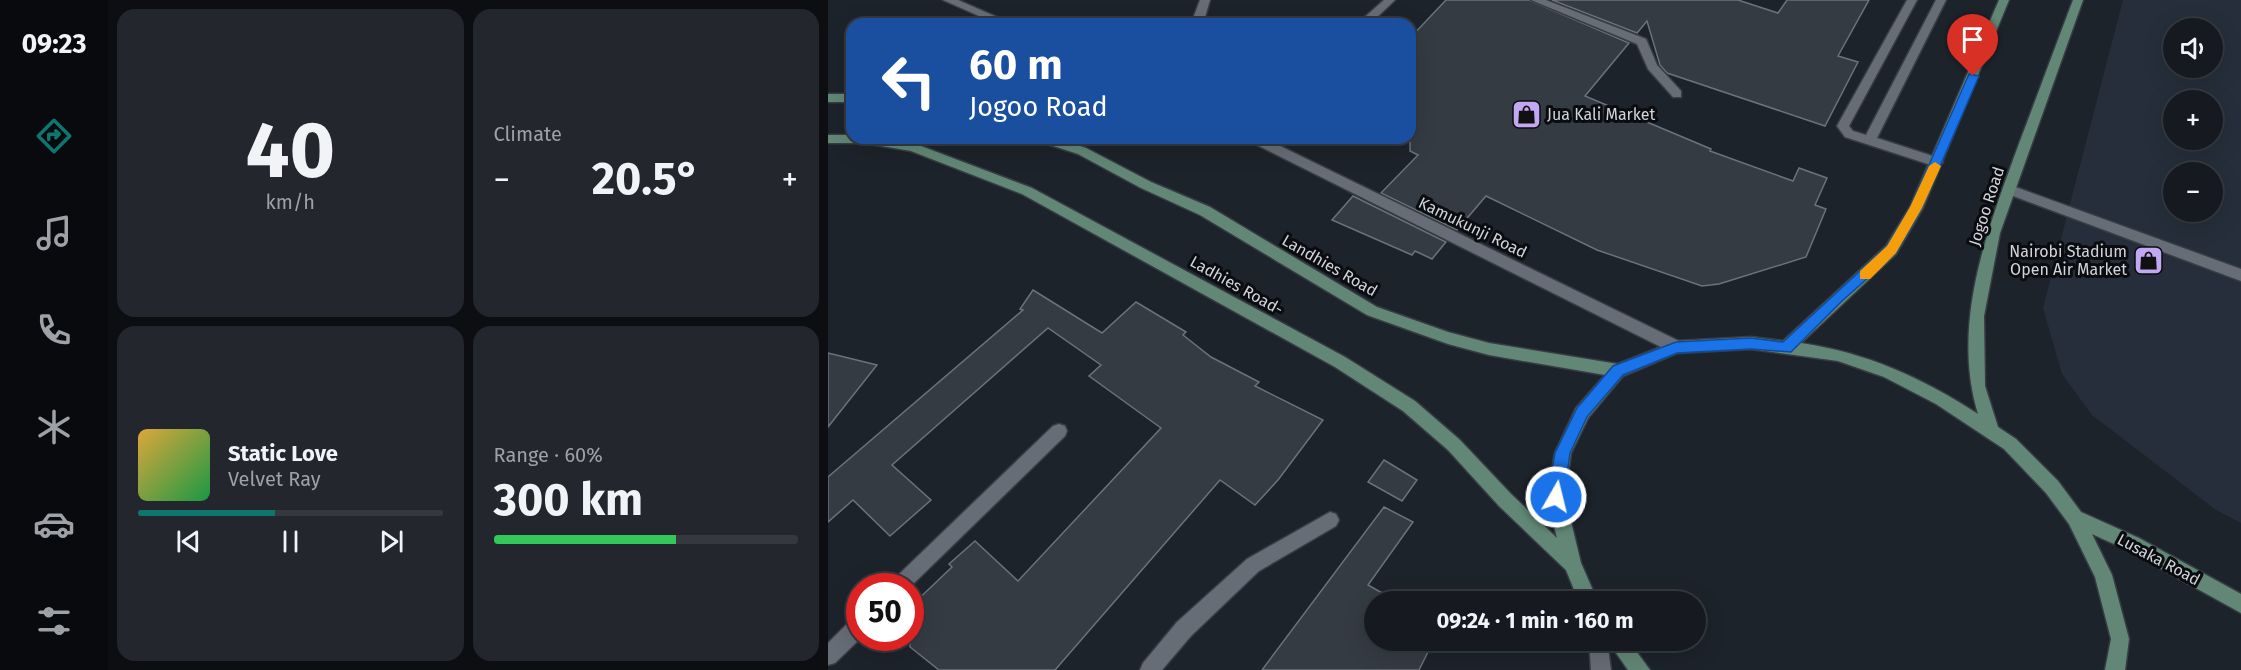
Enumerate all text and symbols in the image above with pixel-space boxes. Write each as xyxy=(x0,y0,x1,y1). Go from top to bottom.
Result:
pin xyxy=(1947,14,1998,76)
map controls xyxy=(2163,18,2223,222)
button: sound xyxy=(2163,18,2223,78)
icon: arrive xyxy=(1956,23,1989,56)
text: 09:23 xyxy=(22,28,87,60)
text: 60 m xyxy=(969,40,1063,90)
icon: left xyxy=(870,42,948,120)
button: + xyxy=(2163,90,2223,150)
text: Jogoo Road xyxy=(969,91,1108,123)
shop icon: Jua Kali Market xyxy=(1510,98,1542,130)
text: 40 xyxy=(245,104,335,198)
place label: Jua Kali Market xyxy=(1547,105,1656,124)
icon: directions xyxy=(33,115,75,157)
text: Climate xyxy=(494,122,562,146)
text: 20.5° xyxy=(592,152,700,206)
text: − xyxy=(494,160,510,200)
text: + xyxy=(782,160,798,200)
button: − xyxy=(2163,162,2223,222)
street label: Jogoo Road xyxy=(1965,164,2008,248)
text: km/h xyxy=(266,190,315,214)
street label: Kamukunji Road xyxy=(1416,193,1530,262)
icon: music xyxy=(33,212,75,254)
street label: Landhies Road xyxy=(1279,231,1381,300)
place label: Nairobi Stadium Open Air Market xyxy=(2009,242,2127,279)
shop icon: Nairobi Stadium Open Air Market xyxy=(2132,244,2164,276)
street label: Ladhies Road- xyxy=(1187,252,1287,319)
icon: phone xyxy=(33,309,75,351)
icon: climate xyxy=(33,406,75,448)
text: Static Love xyxy=(228,440,338,467)
text: Range · 60% xyxy=(494,443,603,467)
position arrow xyxy=(1524,465,1588,529)
text: Velvet Ray xyxy=(228,467,321,491)
text: 300 km xyxy=(494,473,643,527)
icon: car xyxy=(33,503,75,545)
icon: previous xyxy=(172,525,205,558)
icon: pause xyxy=(274,525,307,558)
icon: next xyxy=(375,525,408,558)
street label: Lusaka Road xyxy=(2114,530,2203,589)
speed limit sign: 50 xyxy=(846,573,924,651)
icon: filters xyxy=(33,600,75,642)
text: 09:24 · 1 min · 160 m xyxy=(1436,607,1634,634)

